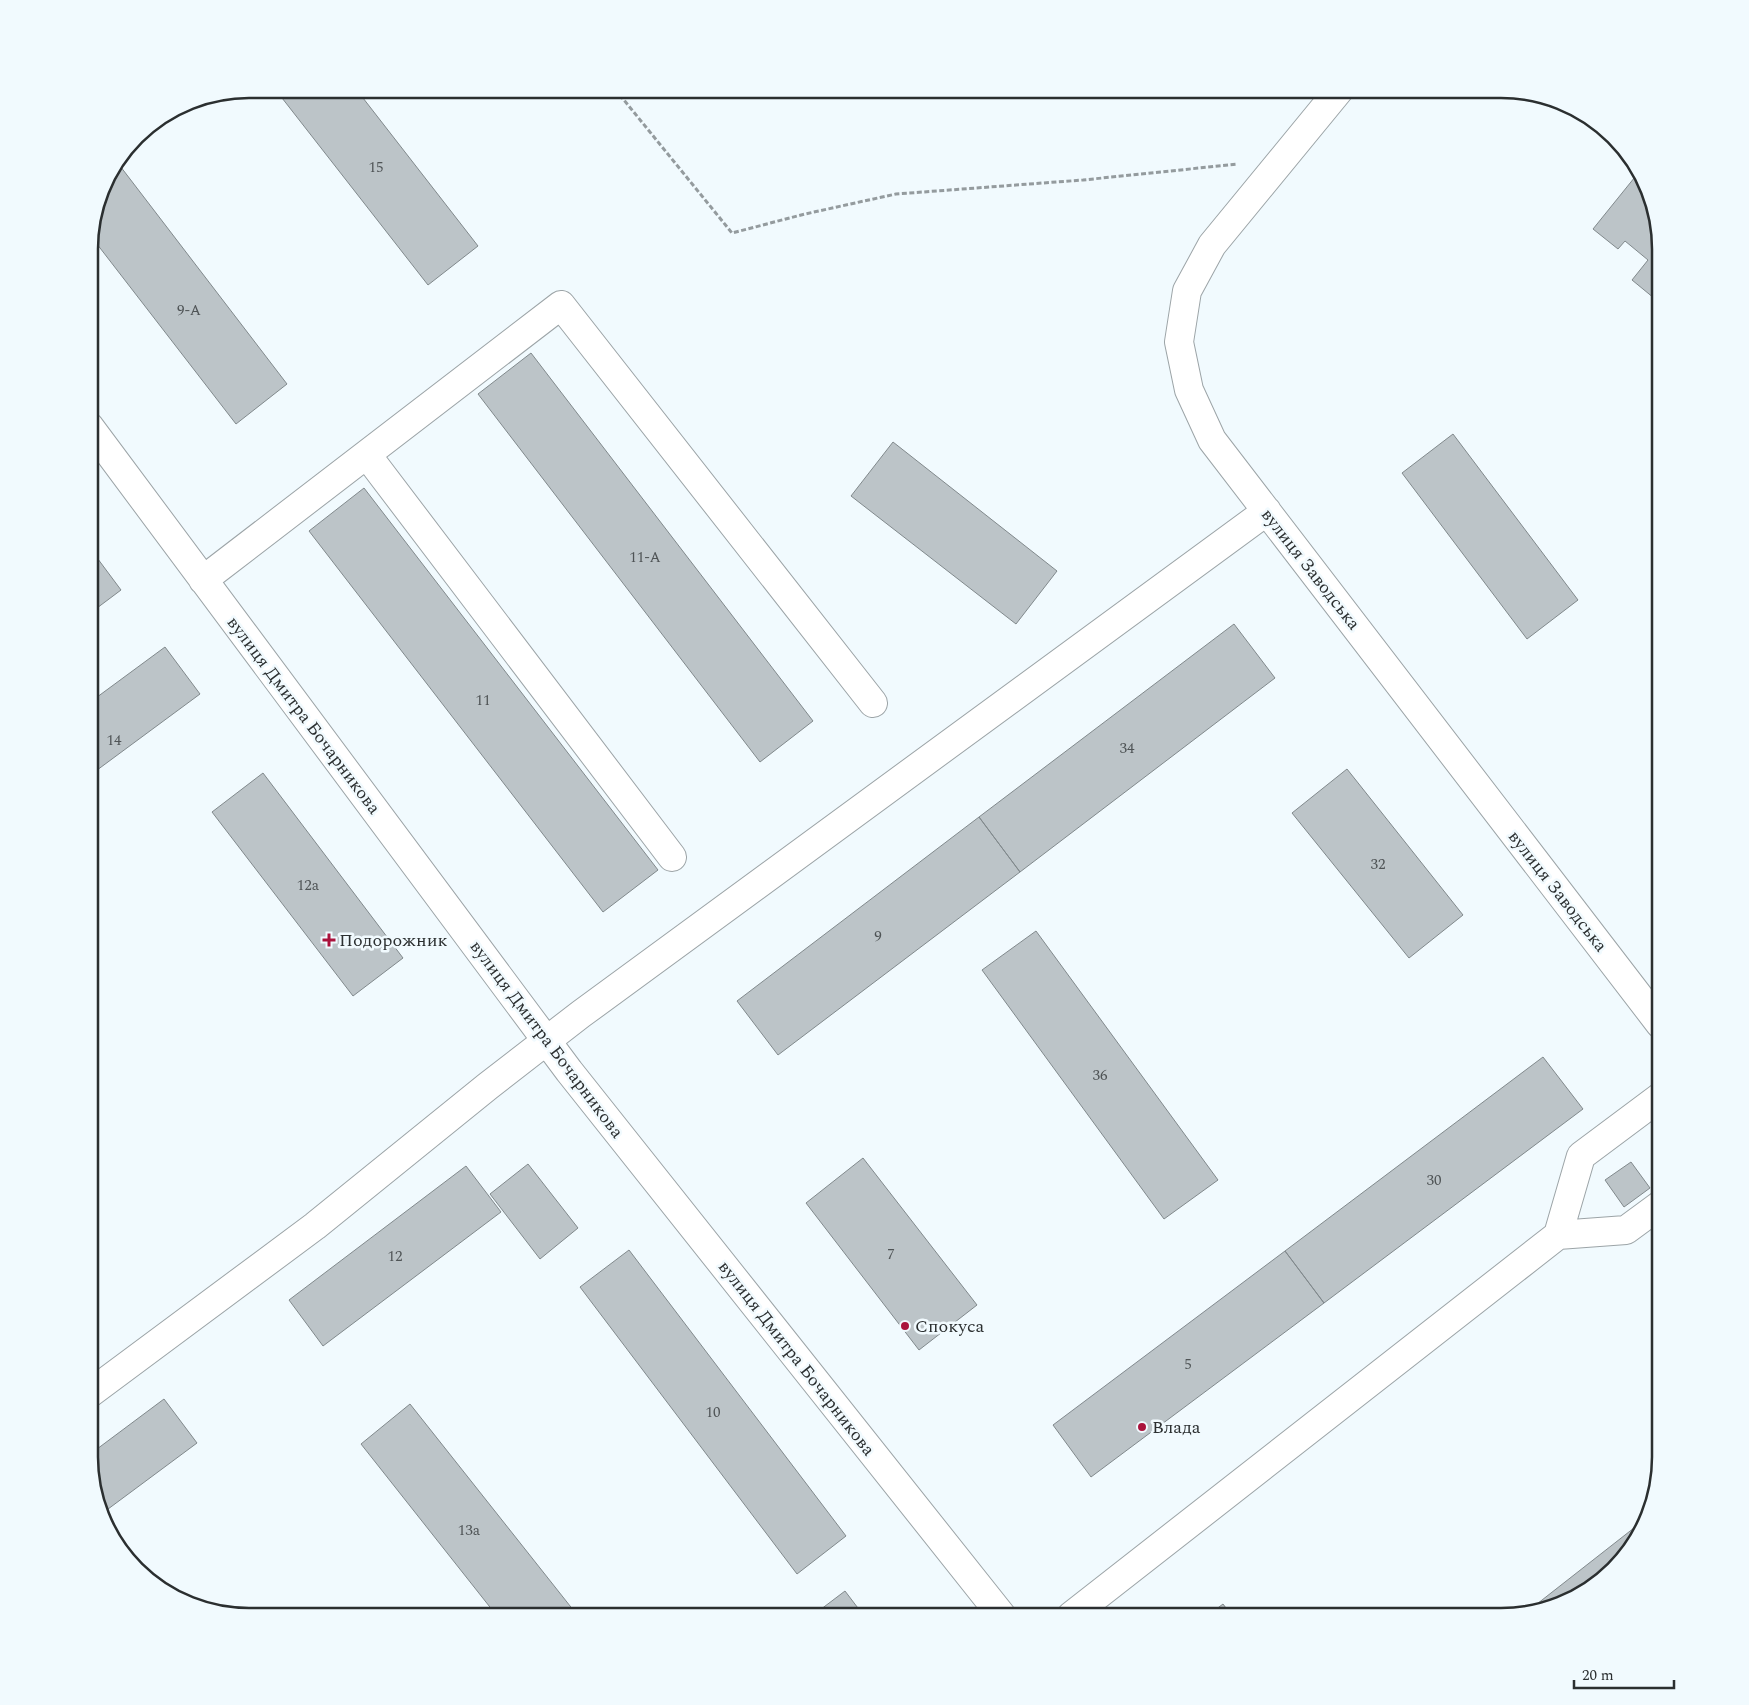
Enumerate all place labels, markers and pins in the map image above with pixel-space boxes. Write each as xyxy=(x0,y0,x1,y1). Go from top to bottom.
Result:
place label: Подорожник xyxy=(339,927,448,954)
marker: Подорожник xyxy=(323,934,335,946)
place label: Спокуса xyxy=(915,1313,985,1340)
marker: Спокуса xyxy=(899,1320,911,1332)
place label: Влада xyxy=(1152,1414,1201,1441)
marker: Влада xyxy=(1136,1421,1148,1433)

